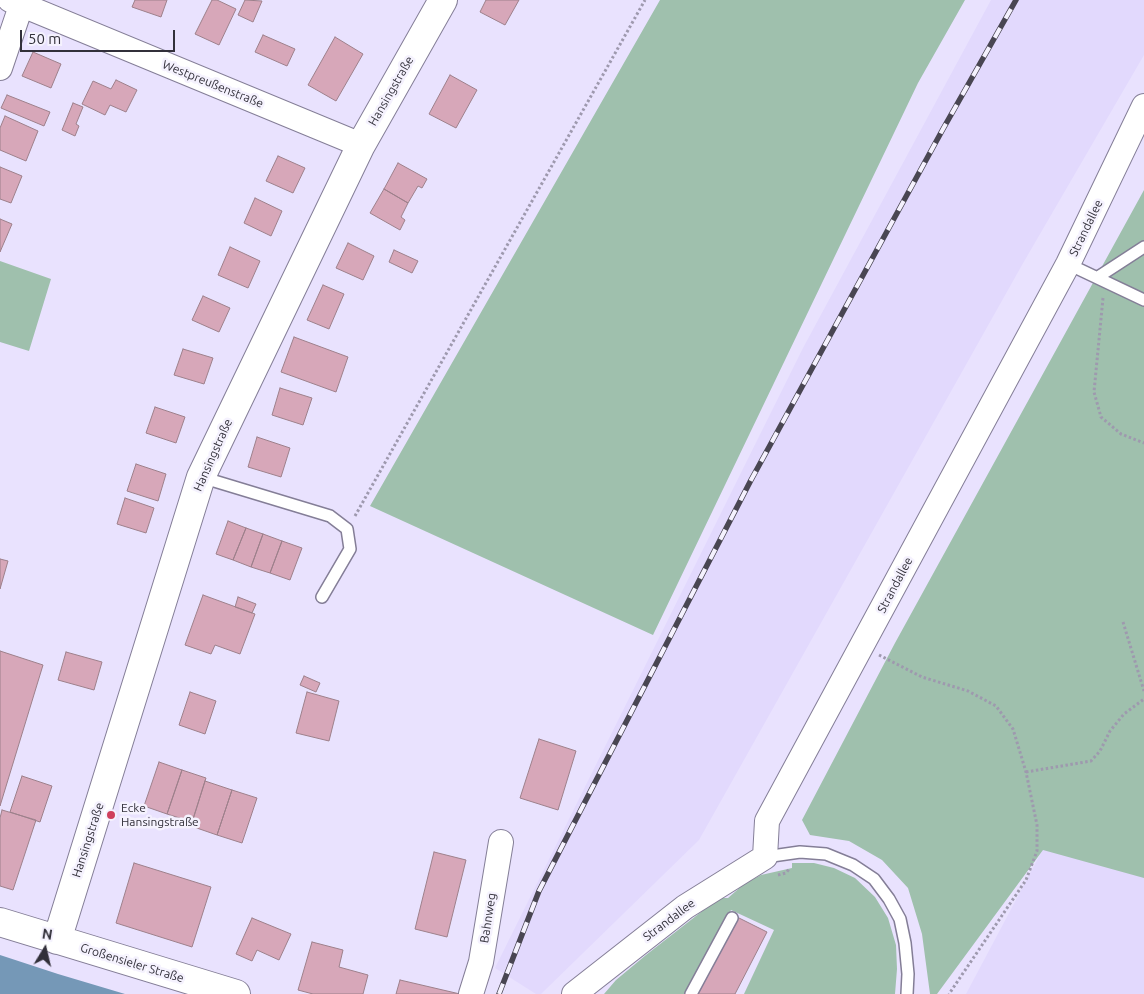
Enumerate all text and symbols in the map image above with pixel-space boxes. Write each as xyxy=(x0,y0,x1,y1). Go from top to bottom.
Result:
scale bar xyxy=(22,20,178,52)
text: 50 m xyxy=(28,30,61,47)
street label: Hansingstraße xyxy=(365,54,417,128)
street label: Westpreußenstraße xyxy=(160,57,266,111)
street label: Strandallee xyxy=(1066,197,1106,259)
street label: Hansingstraße xyxy=(191,417,235,493)
street label: Strandallee xyxy=(874,555,916,615)
street label: Hansingstraße xyxy=(69,801,107,879)
place label: Ecke Hansingstraße xyxy=(121,801,199,829)
marker: Ecke Hansingstraße xyxy=(105,809,117,821)
street label: Bahnweg xyxy=(477,892,499,944)
street label: Strandallee xyxy=(640,896,698,944)
north arrow xyxy=(20,924,70,974)
text: N xyxy=(41,925,54,943)
street label: Großensieler Straße xyxy=(78,940,186,986)

